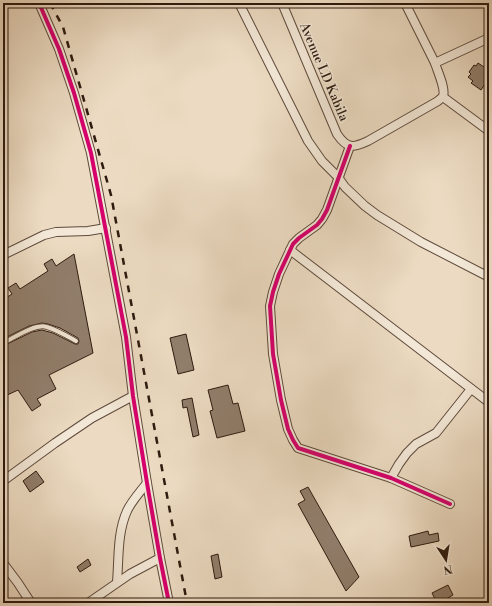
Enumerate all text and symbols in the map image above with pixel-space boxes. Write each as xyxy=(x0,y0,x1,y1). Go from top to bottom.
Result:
street label: Avenue LD Kabila xyxy=(296,19,352,124)
north arrow xyxy=(426,540,466,580)
text: N xyxy=(442,561,454,577)

